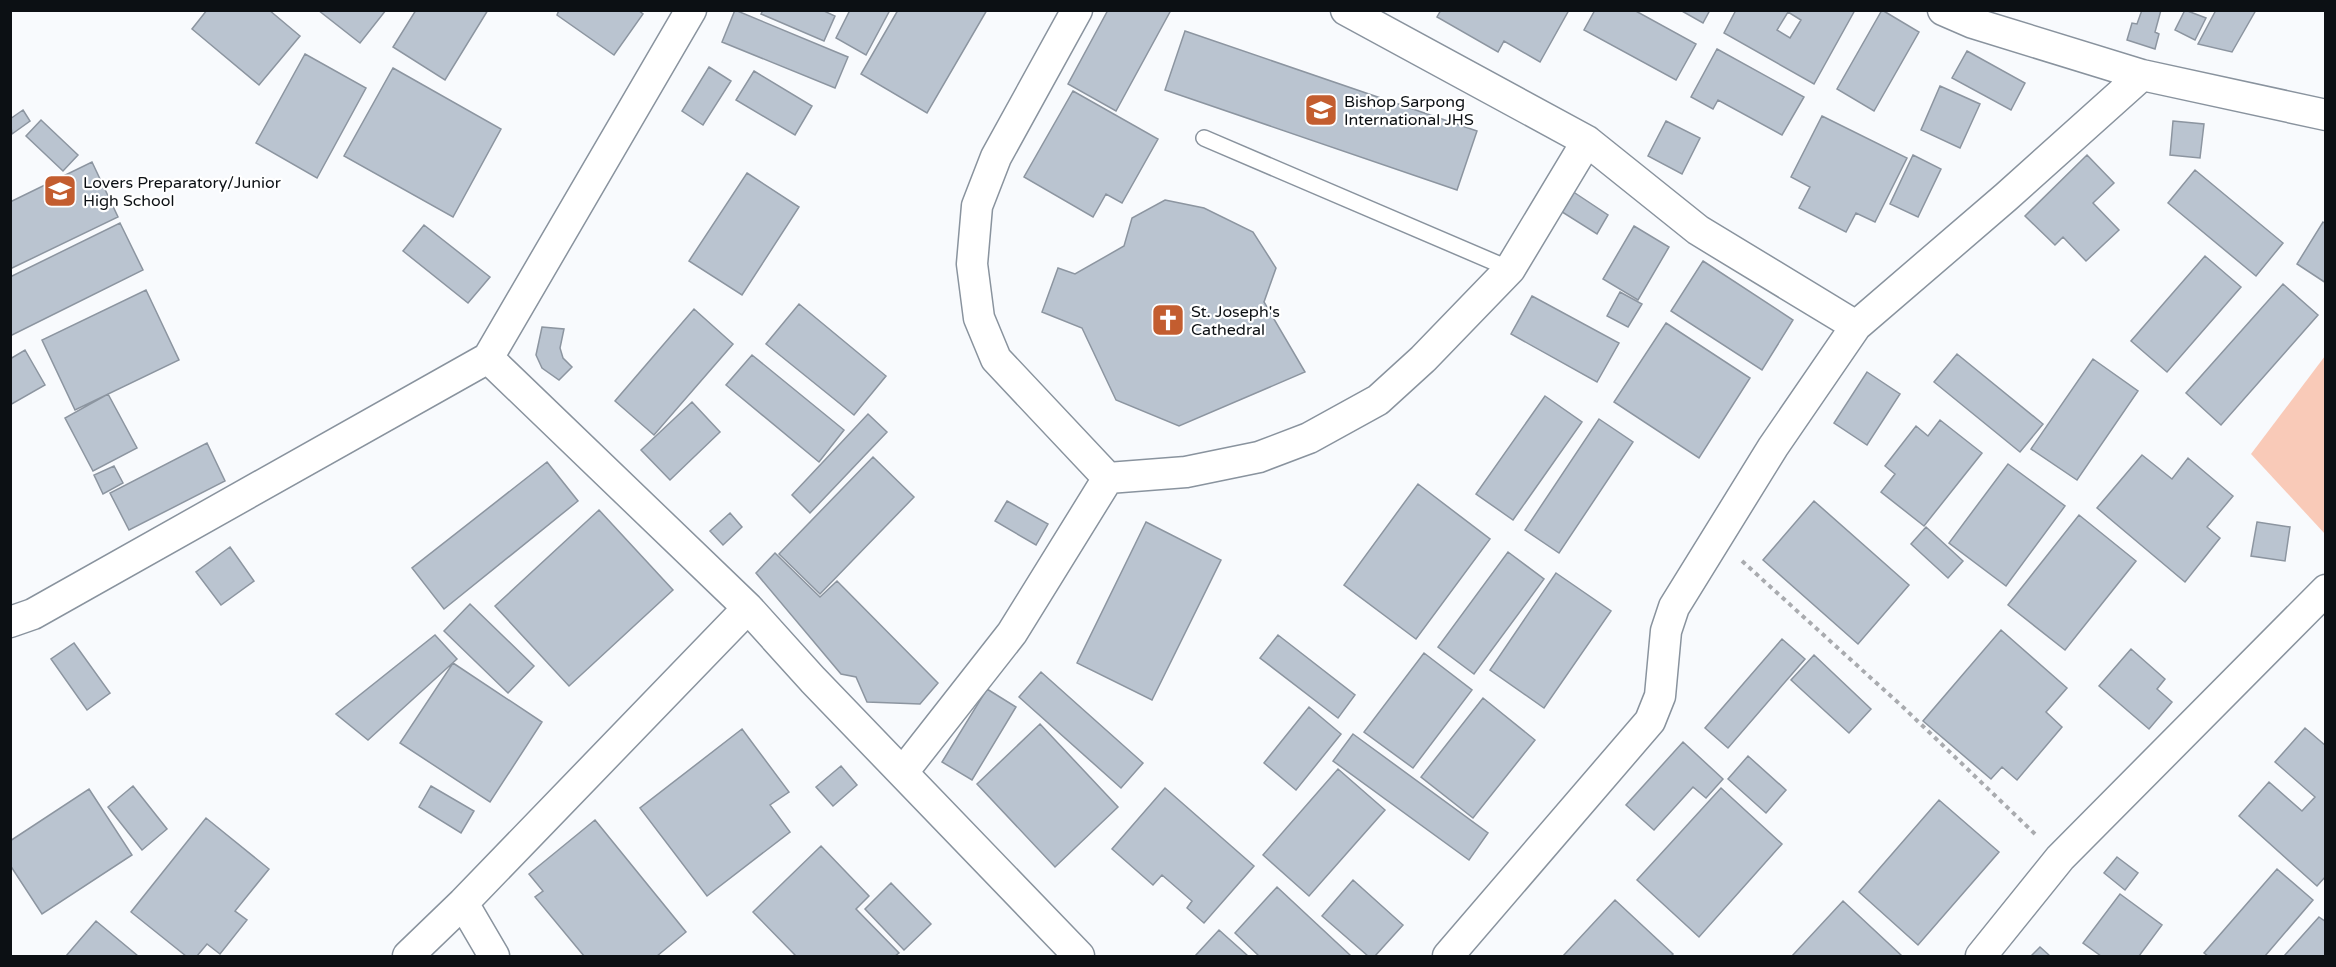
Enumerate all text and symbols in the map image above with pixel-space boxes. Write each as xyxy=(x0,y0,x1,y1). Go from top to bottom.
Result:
school or university icon: Bishop Sarpong International JHS xyxy=(1303,92,1339,128)
place label: Bishop Sarpong International JHS xyxy=(1344,92,1474,130)
school or university icon: Lovers Preparatory/Junior High School xyxy=(42,173,78,209)
place label: Lovers Preparatory/Junior High School xyxy=(83,173,282,211)
church icon: St. Joseph's Cathedral xyxy=(1150,302,1186,338)
place label: St. Joseph's Cathedral xyxy=(1191,302,1280,340)

